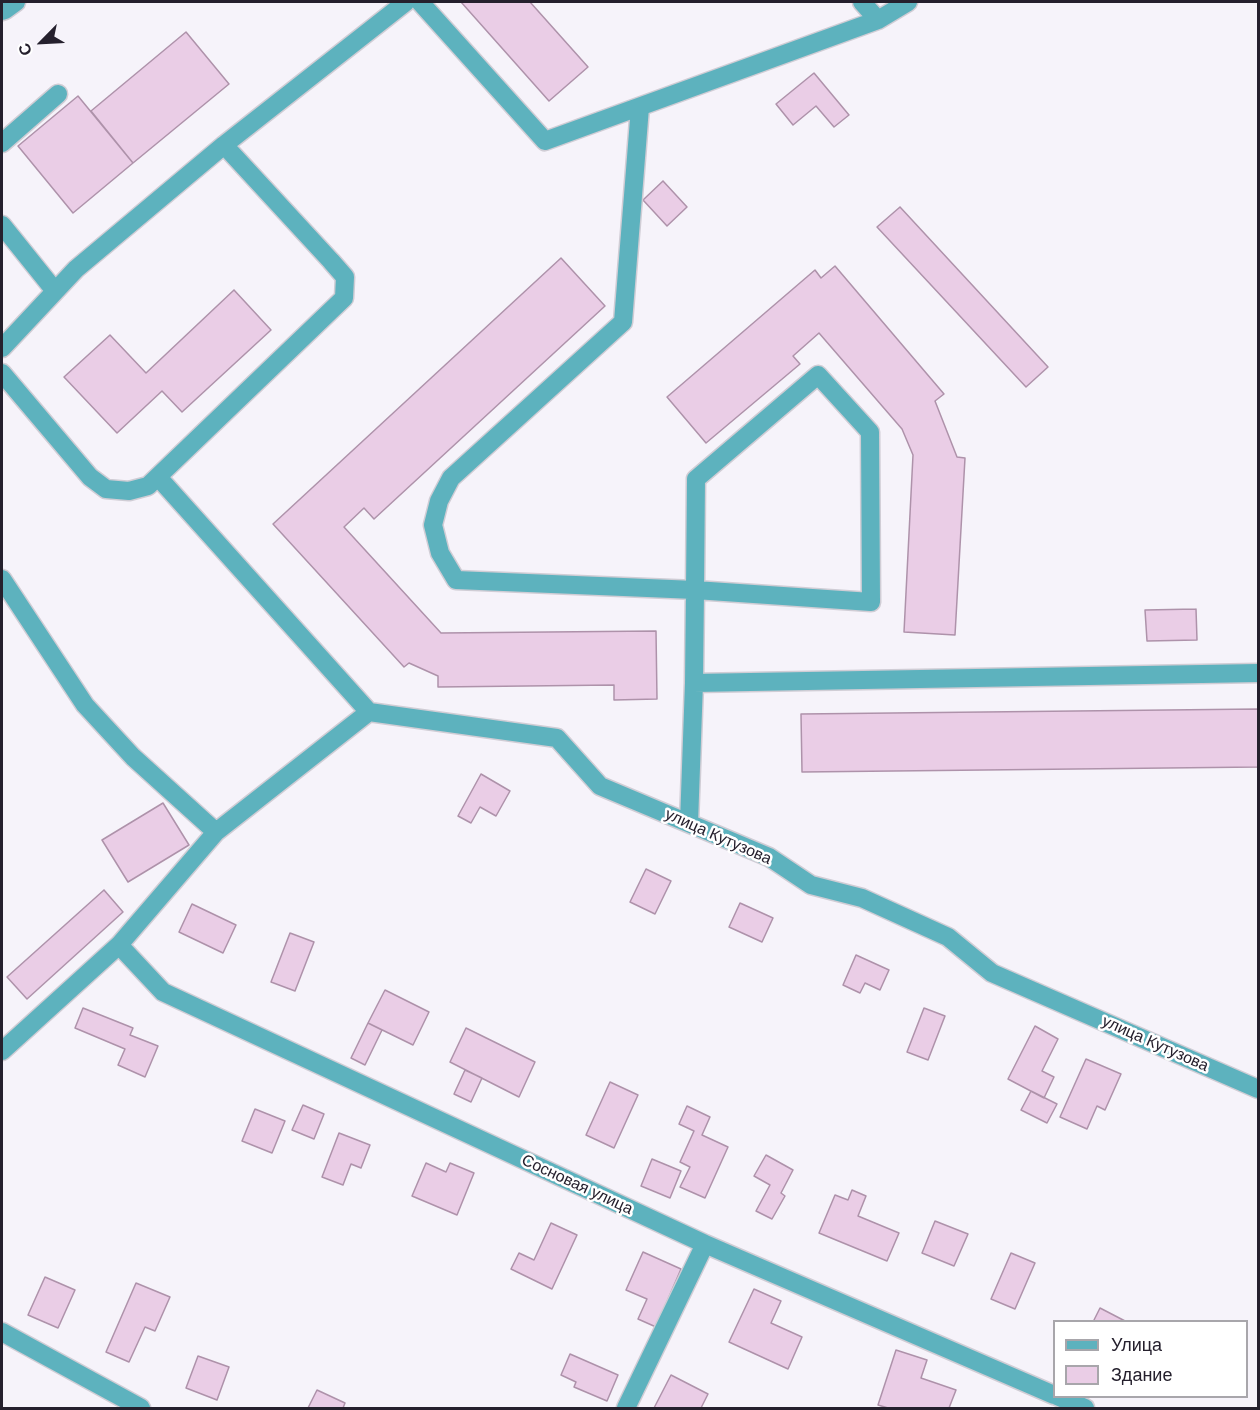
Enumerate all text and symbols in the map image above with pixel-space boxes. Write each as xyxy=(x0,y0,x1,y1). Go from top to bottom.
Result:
north arrow xyxy=(12,12,72,72)
text: С xyxy=(15,41,35,58)
street label: улица Кутузова xyxy=(662,805,774,869)
street label: улица Кутузова xyxy=(1099,1012,1211,1076)
street label: Сосновая улица xyxy=(518,1151,636,1219)
legend xyxy=(1053,1320,1248,1398)
text: Улица xyxy=(1111,1335,1162,1355)
text: Здание xyxy=(1111,1365,1172,1385)

